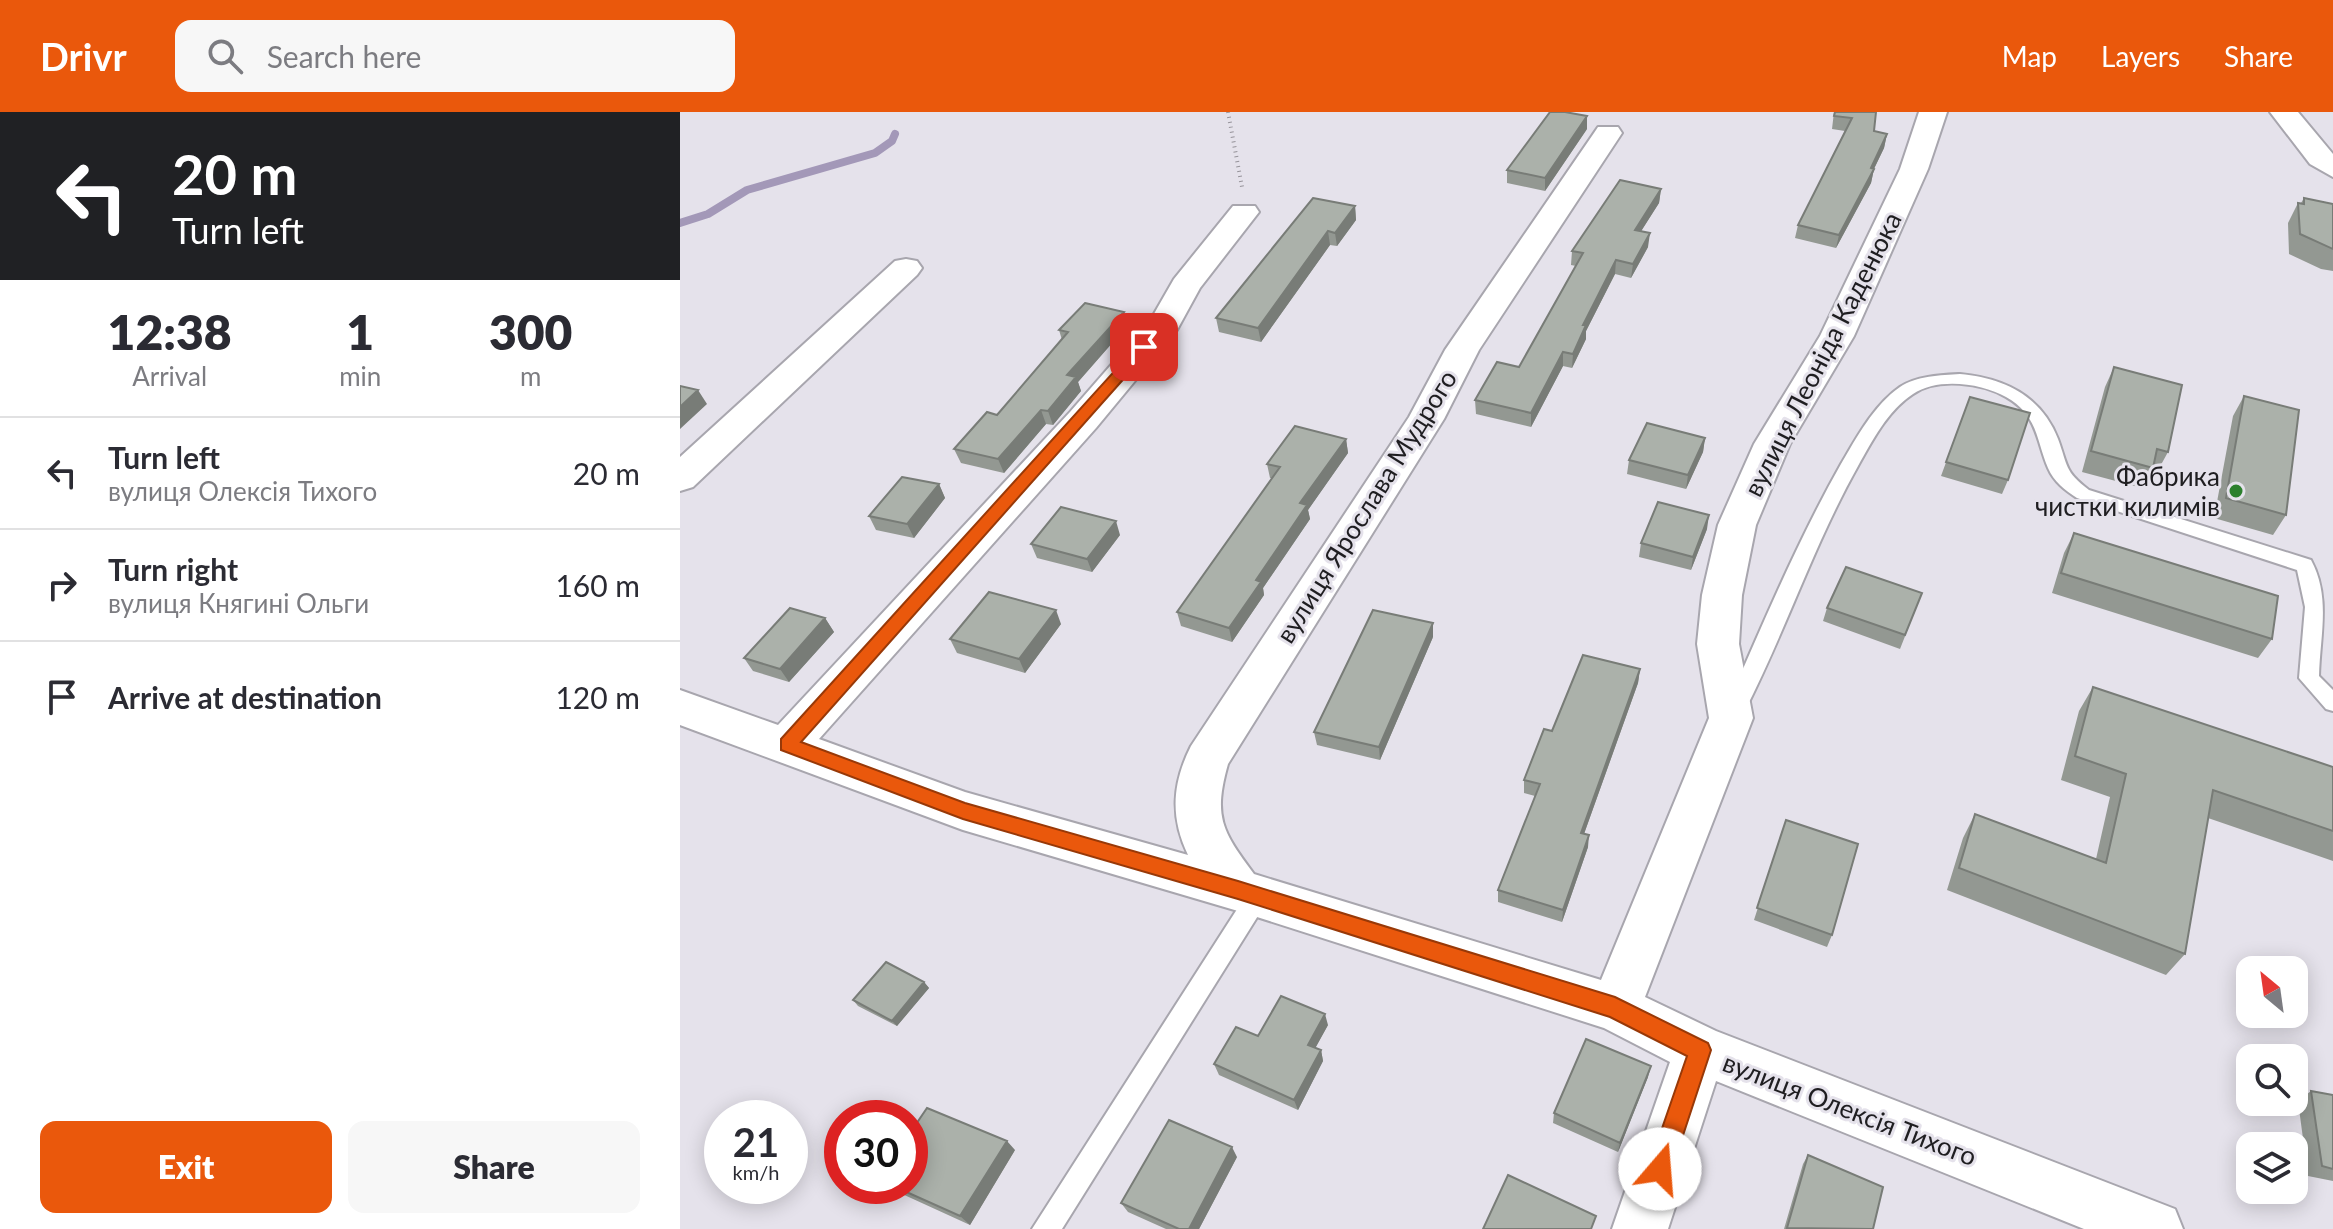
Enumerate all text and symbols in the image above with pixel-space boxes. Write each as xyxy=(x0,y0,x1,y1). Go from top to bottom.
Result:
search box xyxy=(175,20,735,92)
text: Drivr xyxy=(40,33,127,79)
icon: search xyxy=(203,34,247,78)
text: Search here xyxy=(267,38,421,74)
text: Map xyxy=(2002,39,2057,73)
text: Layers xyxy=(2101,39,2180,73)
text: Share xyxy=(2224,39,2293,73)
text: 20 m xyxy=(172,140,297,207)
icon: left xyxy=(40,144,144,248)
street label: вулиця Леоніда Каденюка xyxy=(1736,207,1908,501)
text: Turn left xyxy=(172,208,304,252)
text: 12:38 xyxy=(108,303,232,360)
text: 1 xyxy=(346,303,374,360)
text: 300 xyxy=(489,303,572,360)
pin xyxy=(1110,313,1178,381)
icon: arrive xyxy=(1122,325,1166,369)
text: Arrival xyxy=(132,360,207,392)
text: min xyxy=(339,360,381,392)
text: m xyxy=(520,360,541,392)
street label: вулиця Ярослава Мудрого xyxy=(1269,364,1463,648)
text: Turn left xyxy=(108,439,220,475)
icon: left xyxy=(40,451,84,495)
text: 20 m xyxy=(573,455,640,491)
place label: Фабрика чистки килимів xyxy=(2035,460,2220,522)
text: вулиця Олексія Тихого xyxy=(108,475,377,507)
marker: Фабрика чистки килимів xyxy=(2227,482,2245,500)
text: Turn right xyxy=(108,551,238,587)
icon: right xyxy=(40,563,84,607)
text: 160 m xyxy=(555,567,640,603)
text: вулиця Княгині Ольги xyxy=(108,587,369,619)
icon: arrive xyxy=(40,675,84,719)
text: Arrive at destination xyxy=(108,679,382,715)
text: 120 m xyxy=(555,679,640,715)
north arrow xyxy=(2236,956,2308,1028)
map controls xyxy=(2236,956,2308,1204)
button: search xyxy=(2236,1044,2308,1116)
street label: вулиця Олексія Тихого xyxy=(1719,1046,1981,1172)
speed limit sign: 30 xyxy=(824,1100,928,1204)
text: 21 xyxy=(733,1118,779,1166)
button: Exit xyxy=(40,1121,332,1213)
button: Share xyxy=(348,1121,640,1213)
position arrow xyxy=(1618,1127,1702,1211)
button: layers xyxy=(2236,1132,2308,1204)
text: km/h xyxy=(733,1160,779,1184)

